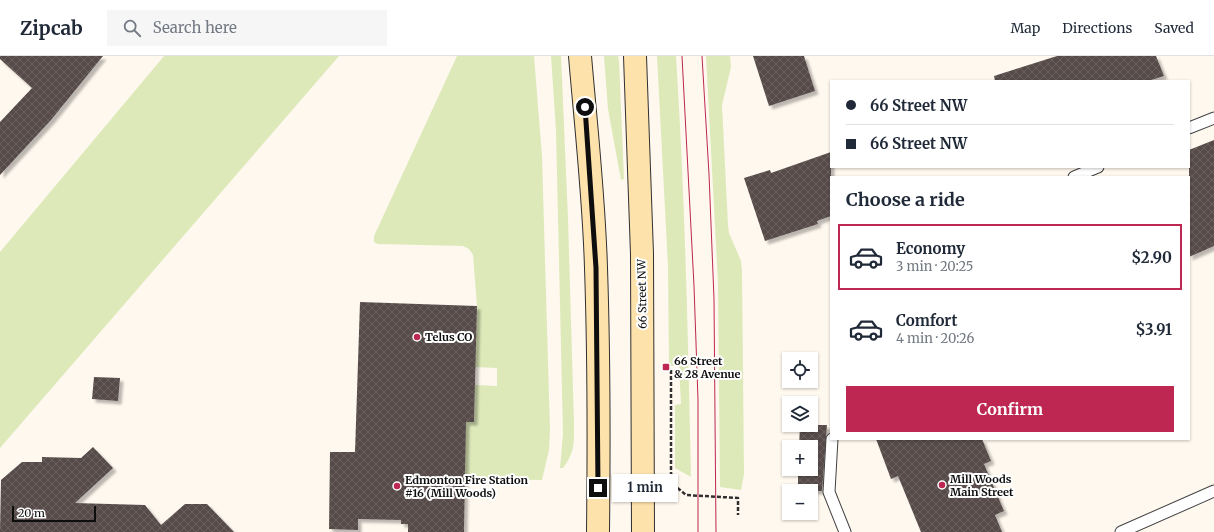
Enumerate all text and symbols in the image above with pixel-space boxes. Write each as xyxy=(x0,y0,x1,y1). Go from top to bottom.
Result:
search box xyxy=(107,10,387,46)
text: Zipcab xyxy=(20,16,83,40)
icon: search xyxy=(121,17,143,39)
text: Search here xyxy=(153,18,237,37)
text: Map xyxy=(1010,19,1040,37)
text: Directions xyxy=(1062,19,1132,37)
text: Saved xyxy=(1154,19,1194,37)
text: 66 Street NW xyxy=(870,96,967,115)
route start xyxy=(576,98,594,116)
text: 66 Street NW xyxy=(870,134,967,153)
text: Choose a ride xyxy=(846,188,965,211)
icon: car xyxy=(848,239,884,275)
text: Economy xyxy=(896,239,965,258)
text: $2.90 xyxy=(1131,248,1172,267)
street label: 66 Street NW xyxy=(634,258,650,329)
text: 3 min · 20:25 xyxy=(896,258,973,275)
icon: car xyxy=(848,311,884,347)
text: Comfort xyxy=(896,311,957,330)
text: $3.91 xyxy=(1135,320,1172,339)
place label: Telus CO xyxy=(425,330,472,344)
text: 4 min · 20:26 xyxy=(896,330,974,347)
marker: Telus CO xyxy=(412,332,422,342)
map controls xyxy=(782,352,818,520)
button: locate xyxy=(782,352,818,388)
place label: 66 Street & 28 Avenue xyxy=(674,354,741,381)
marker: 66 Street & 28 Avenue xyxy=(661,362,671,372)
button: Confirm xyxy=(846,386,1174,432)
button: layers xyxy=(782,396,818,432)
button: + xyxy=(782,440,818,476)
place label: Mill Woods Main Street xyxy=(950,472,1014,499)
place label: Edmonton Fire Station #16 (Mill Woods) xyxy=(405,473,529,500)
callout: 1 min xyxy=(612,474,678,502)
route end xyxy=(589,479,607,497)
text: 1 min xyxy=(627,479,663,496)
marker: Mill Woods Main Street xyxy=(937,480,947,490)
marker: Edmonton Fire Station #16 (Mill Woods) xyxy=(392,481,402,491)
button: − xyxy=(782,484,818,520)
scale bar xyxy=(12,504,96,523)
text: 20 m xyxy=(18,506,45,520)

